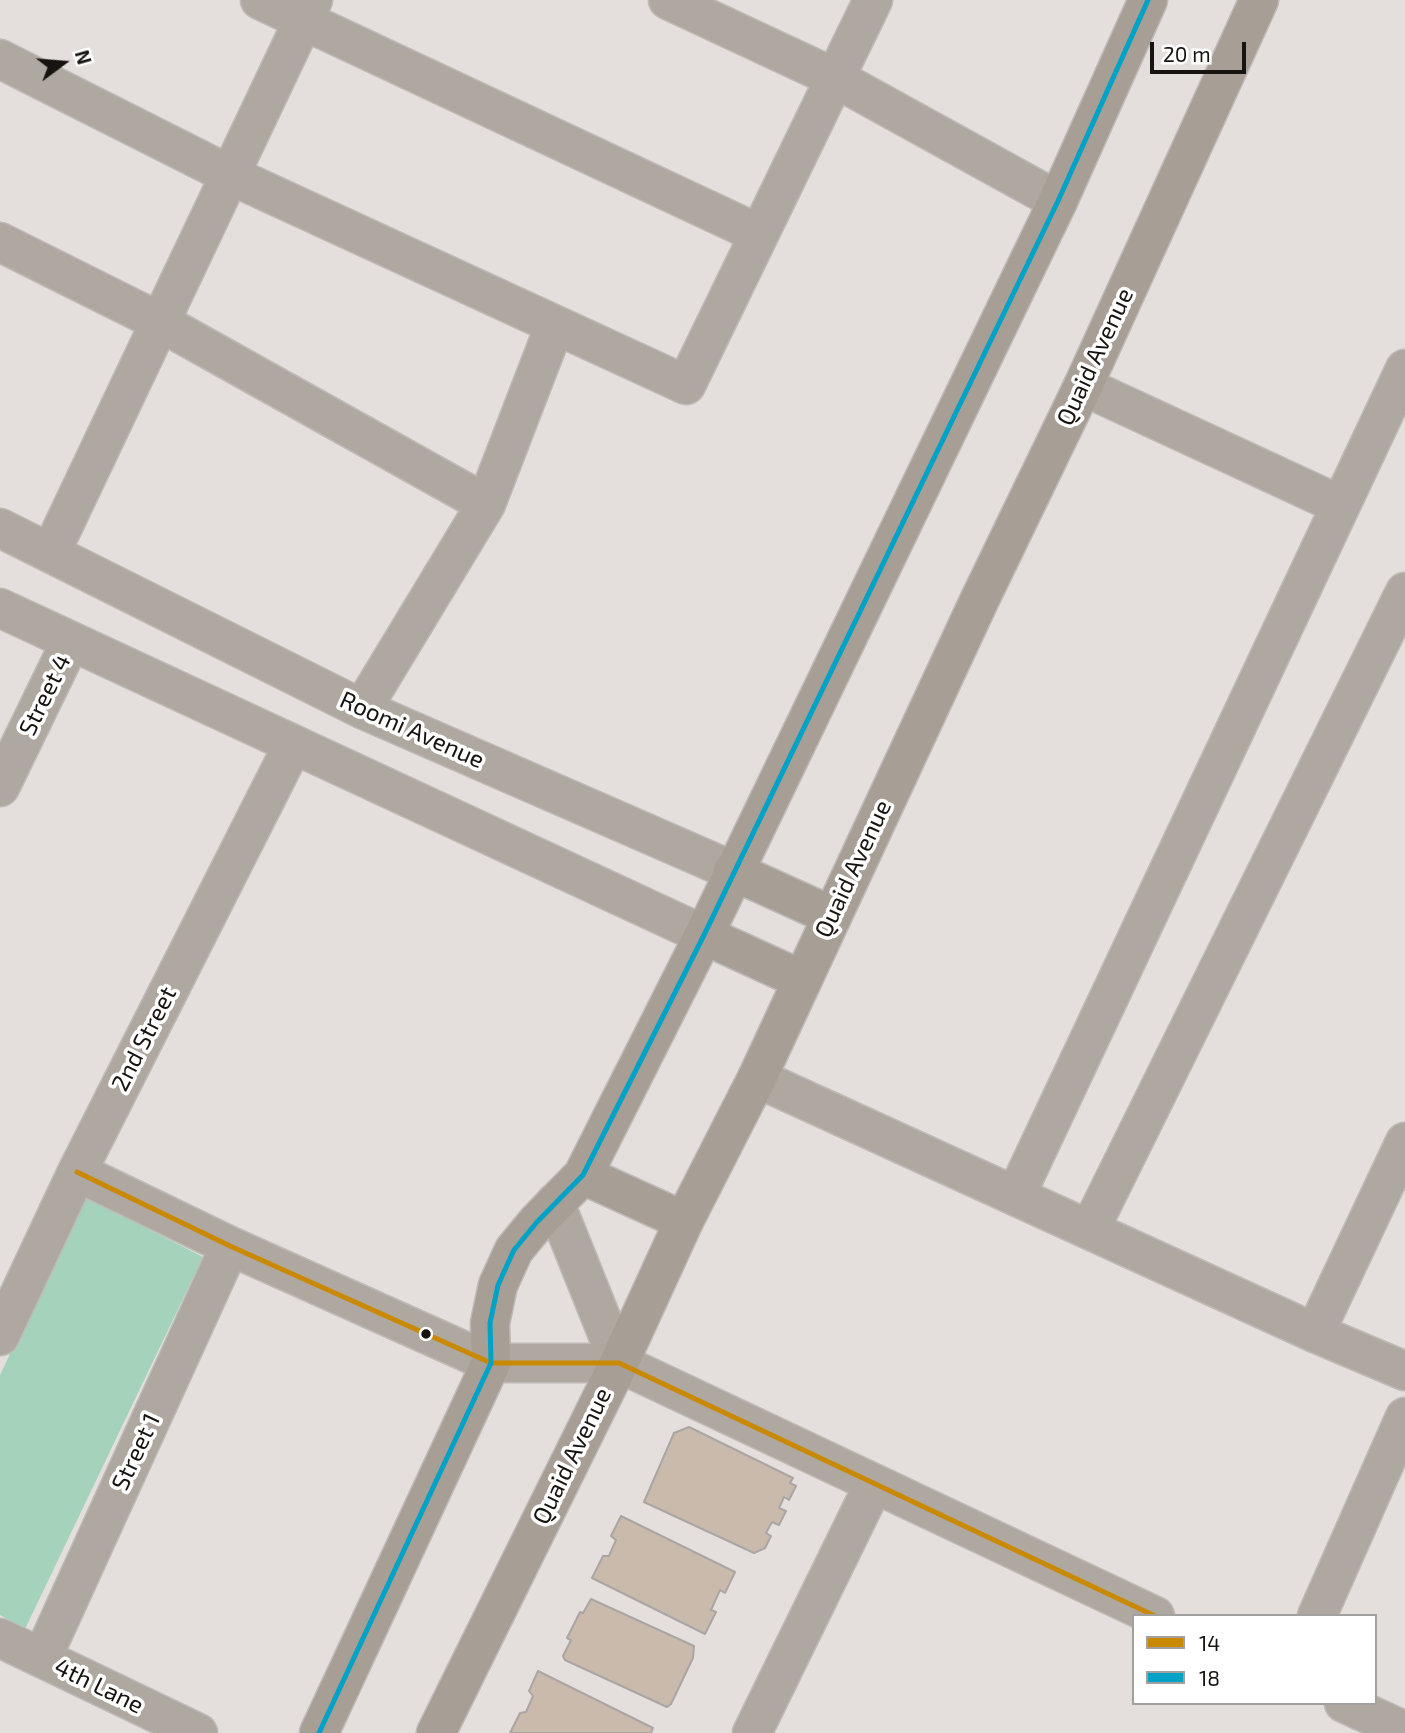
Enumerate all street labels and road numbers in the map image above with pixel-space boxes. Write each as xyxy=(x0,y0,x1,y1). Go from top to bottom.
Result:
street label: Quaid Avenue xyxy=(1051,284,1139,430)
street label: Street 4 xyxy=(13,650,77,740)
street label: Roomi Avenue xyxy=(335,685,489,775)
street label: Quaid Avenue xyxy=(809,796,897,942)
street label: 2nd Street xyxy=(105,982,183,1096)
street label: Quaid Avenue xyxy=(527,1383,617,1529)
street label: Street 1 xyxy=(106,1409,166,1495)
street label: 4th Lane xyxy=(50,1652,148,1720)

